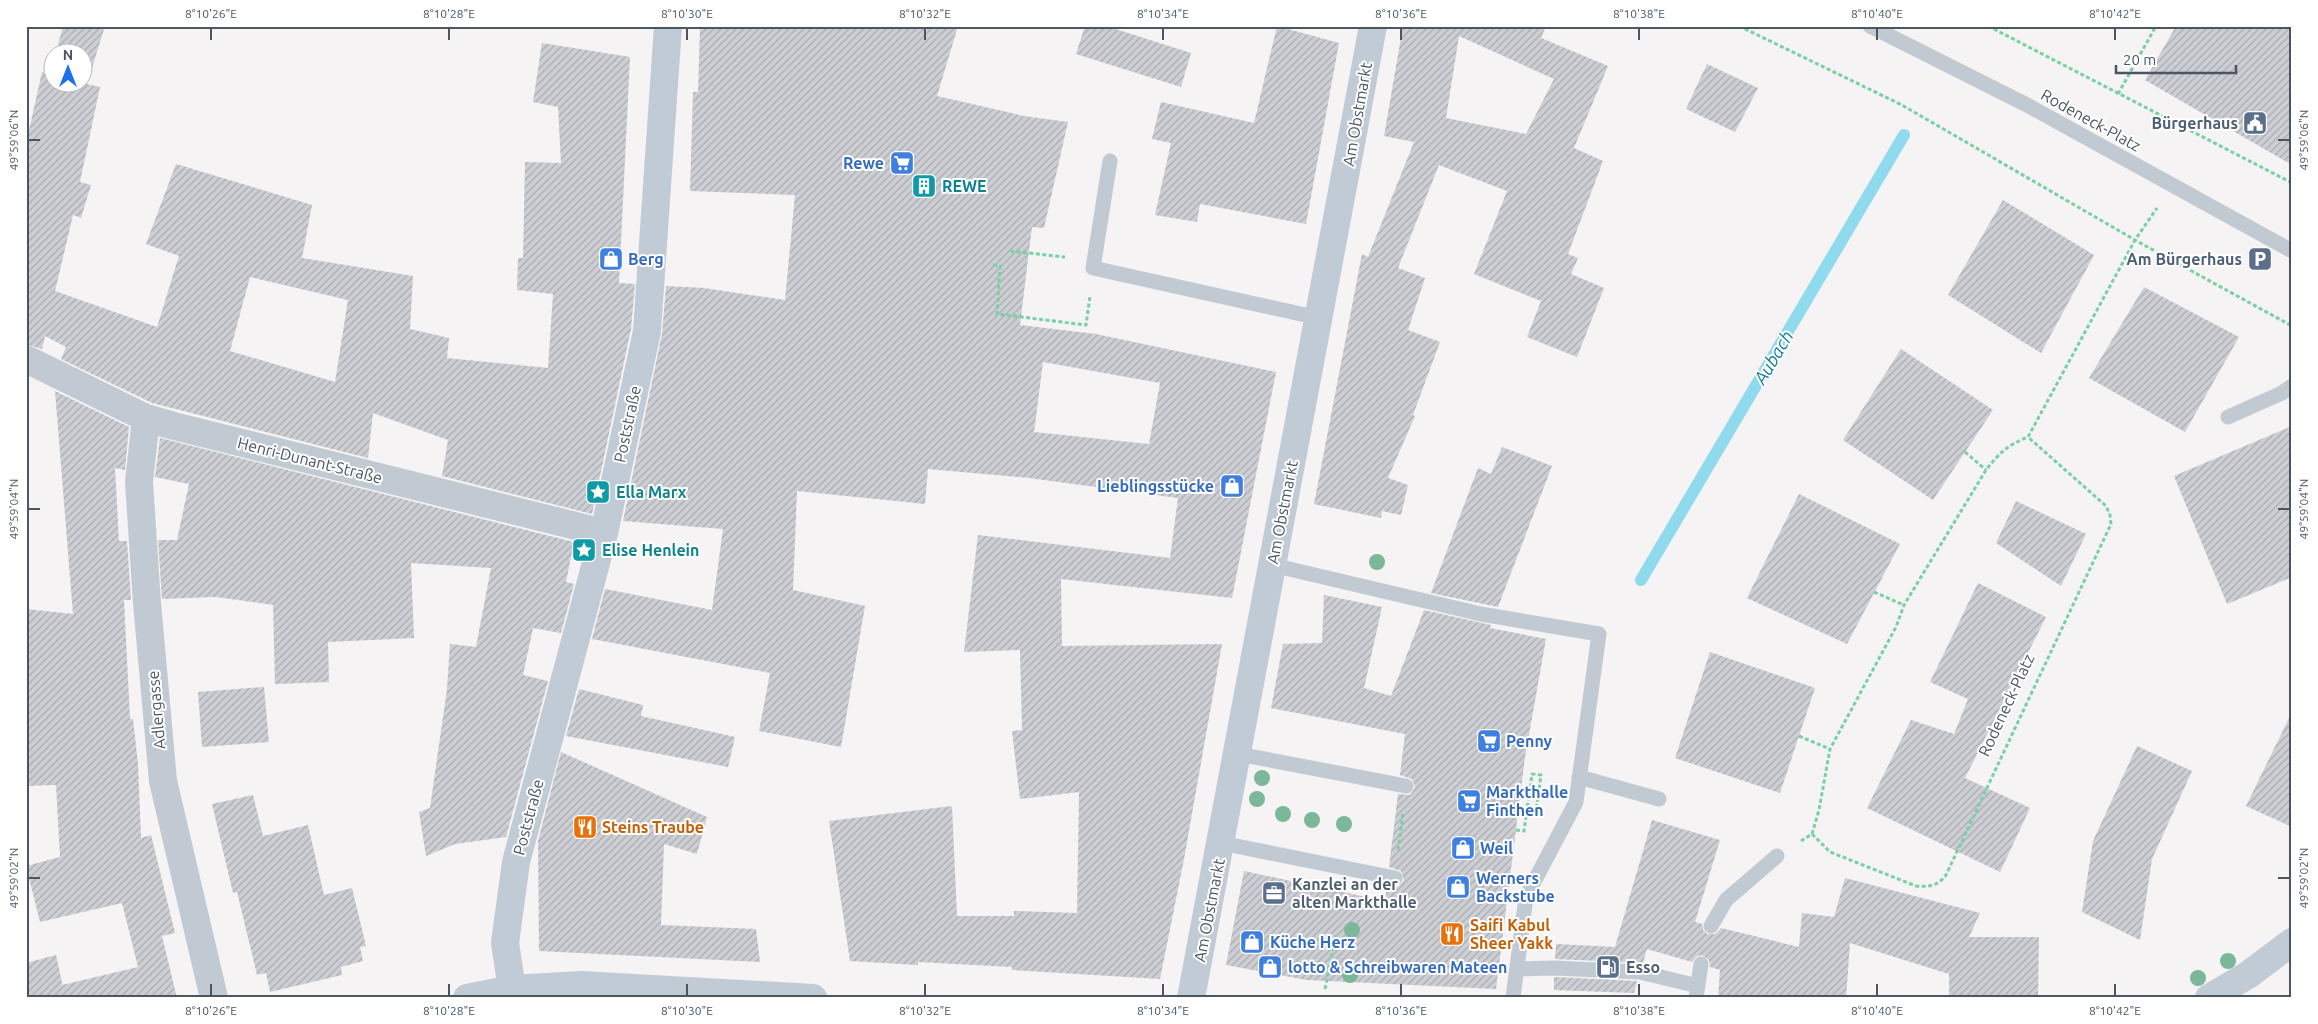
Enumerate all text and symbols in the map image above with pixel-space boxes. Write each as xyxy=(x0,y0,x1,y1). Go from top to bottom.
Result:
text: 8°10'26"E xyxy=(185,7,237,20)
text: 8°10'28"E xyxy=(423,7,475,20)
text: 8°10'30"E xyxy=(661,7,713,20)
text: 8°10'32"E xyxy=(899,7,951,20)
text: 8°10'34"E xyxy=(1137,7,1189,20)
text: 8°10'36"E xyxy=(1375,7,1427,20)
text: 8°10'38"E xyxy=(1613,7,1665,20)
text: 8°10'40"E xyxy=(1851,7,1903,20)
text: 8°10'42"E xyxy=(2089,7,2141,20)
north arrow xyxy=(42,42,92,92)
scale bar xyxy=(2116,42,2236,74)
text: N xyxy=(63,47,73,63)
text: 20 m xyxy=(2123,51,2156,68)
street label: Am Obstmarkt xyxy=(1339,60,1375,167)
street label: Rodeneck-Platz xyxy=(2038,85,2144,155)
text: 49°59'06"N xyxy=(7,110,20,170)
public building icon: Bürgerhaus xyxy=(2242,110,2268,136)
text: 49°59'06"N xyxy=(2297,110,2310,170)
place label: Bürgerhaus xyxy=(2151,114,2238,132)
supermarket icon: Rewe xyxy=(889,150,915,176)
place label: Rewe xyxy=(843,154,884,172)
building icon: REWE xyxy=(911,173,937,199)
place label: REWE xyxy=(942,177,987,195)
shop icon: Berg xyxy=(598,246,624,272)
parking icon: Am Bürgerhaus xyxy=(2247,246,2273,272)
place label: Berg xyxy=(628,250,664,268)
place label: Am Bürgerhaus xyxy=(2127,250,2242,268)
water label: Aubach xyxy=(1749,327,1797,388)
street label: Poststraße xyxy=(610,384,644,464)
street label: Henri-Dunant-Straße xyxy=(236,433,384,487)
street label: Am Obstmarkt xyxy=(1263,458,1301,565)
shop icon: Lieblingsstücke xyxy=(1219,473,1245,499)
place label: Lieblingsstücke xyxy=(1097,477,1214,495)
text: 49°59'04"N xyxy=(7,479,20,539)
place icon: Ella Marx xyxy=(585,479,611,505)
text: 49°59'04"N xyxy=(2297,479,2310,539)
place label: Ella Marx xyxy=(616,483,687,501)
place icon: Elise Henlein xyxy=(571,537,597,563)
place label: Elise Henlein xyxy=(602,541,699,559)
street label: Rodeneck-Platz xyxy=(1974,651,2038,759)
street label: Adlergasse xyxy=(144,670,168,750)
supermarket icon: Penny xyxy=(1476,728,1502,754)
place label: Penny xyxy=(1506,732,1553,750)
street label: Poststraße xyxy=(509,777,547,857)
place label: Markthalle Finthen xyxy=(1486,783,1568,819)
supermarket icon: Markthalle Finthen xyxy=(1456,788,1482,814)
restaurant icon: Steins Traube xyxy=(572,814,598,840)
place label: Steins Traube xyxy=(602,818,704,836)
shop icon: Weil xyxy=(1450,835,1476,861)
place label: Weil xyxy=(1480,839,1513,857)
text: 49°59'02"N xyxy=(7,848,20,908)
text: 49°59'02"N xyxy=(2297,848,2310,908)
street label: Am Obstmarkt xyxy=(1190,856,1228,963)
place label: Werners Backstube xyxy=(1476,869,1555,905)
shop icon: Werners Backstube xyxy=(1445,874,1471,900)
place label: Kanzlei an der alten Markthalle xyxy=(1292,875,1417,911)
office icon: Kanzlei an der alten Markthalle xyxy=(1261,880,1287,906)
place label: Saifi Kabul Sheer Yakk xyxy=(1470,916,1553,952)
restaurant icon: Saifi Kabul Sheer Yakk xyxy=(1439,921,1465,947)
shop icon: Küche Herz xyxy=(1239,929,1265,955)
place label: Küche Herz xyxy=(1270,933,1355,951)
shop icon: lotto & Schreibwaren Mateen xyxy=(1257,954,1283,980)
fuel station icon: Esso xyxy=(1595,954,1621,980)
place label: lotto & Schreibwaren Mateen xyxy=(1288,958,1507,976)
place label: Esso xyxy=(1626,958,1660,976)
text: 8°10'26"E xyxy=(185,1004,237,1017)
text: 8°10'28"E xyxy=(423,1004,475,1017)
text: 8°10'30"E xyxy=(661,1004,713,1017)
text: 8°10'32"E xyxy=(899,1004,951,1017)
text: 8°10'34"E xyxy=(1137,1004,1189,1017)
text: 8°10'36"E xyxy=(1375,1004,1427,1017)
text: 8°10'38"E xyxy=(1613,1004,1665,1017)
text: 8°10'40"E xyxy=(1851,1004,1903,1017)
text: 8°10'42"E xyxy=(2089,1004,2141,1017)

